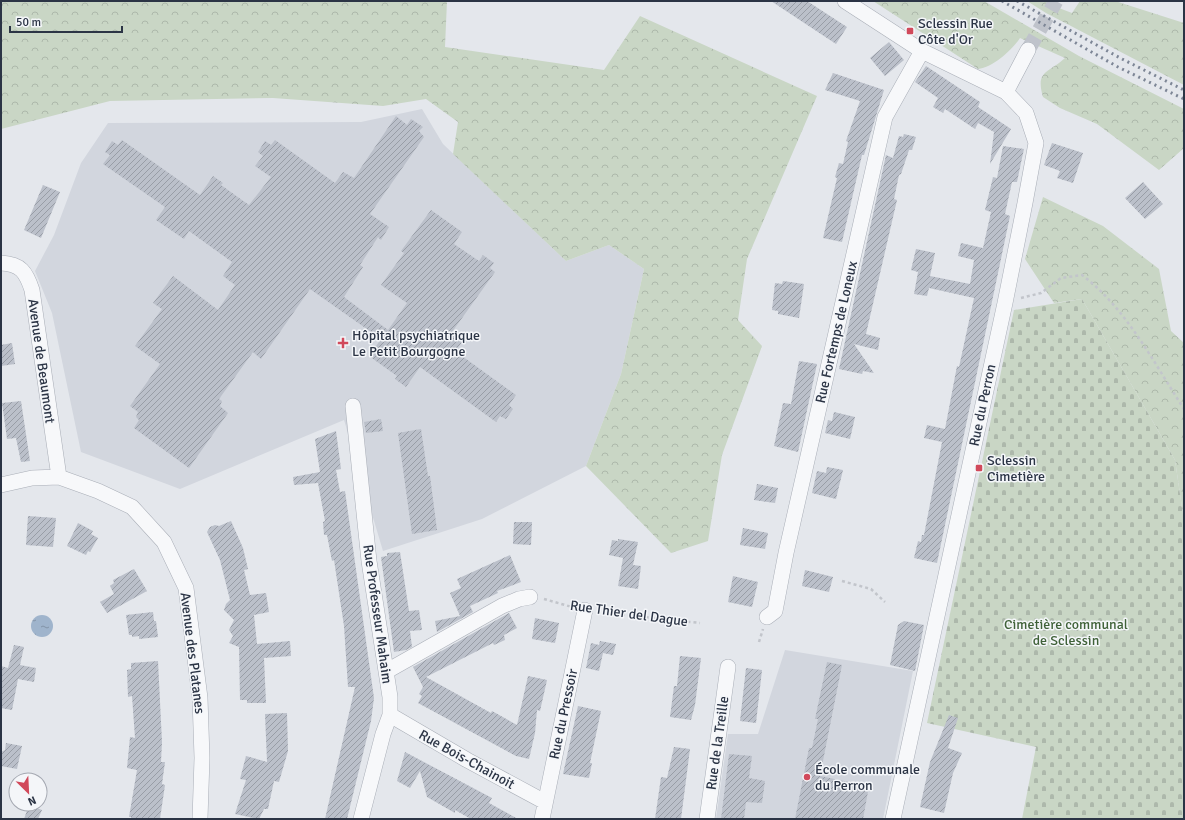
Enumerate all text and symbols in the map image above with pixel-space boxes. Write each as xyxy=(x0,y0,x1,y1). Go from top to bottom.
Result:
scale bar xyxy=(10,8,122,34)
text: 50 m xyxy=(16,15,41,30)
place label: Sclessin Rue Côte d'Or xyxy=(918,15,993,48)
marker: Sclessin Rue Côte d'Or xyxy=(905,26,915,36)
street label: Rue Fortemps de Loneux xyxy=(812,259,861,405)
street label: Avenue de Beaumont xyxy=(24,298,59,425)
place label: Hôpital psychiatrique Le Petit Bourgogne xyxy=(352,327,480,360)
marker: Hôpital psychiatrique Le Petit Bourgogne xyxy=(337,337,349,349)
street label: Rue du Perron xyxy=(965,362,999,448)
place label: Sclessin Cimetière xyxy=(987,452,1045,485)
marker: Sclessin Cimetière xyxy=(974,463,984,473)
street label: Rue Professeur Mahaim xyxy=(359,543,396,685)
street label: Avenue des Platanes xyxy=(177,591,208,715)
street label: Rue Thier del Dague xyxy=(569,597,689,630)
park label: Cimetière communal de Sclessin xyxy=(1004,616,1128,649)
street label: Rue du Pressoir xyxy=(546,666,582,761)
street label: Rue de la Treille xyxy=(703,695,732,791)
street label: Rue Bois-Chainoit xyxy=(416,726,518,793)
place label: École communale du Perron xyxy=(815,761,920,794)
north arrow xyxy=(8,772,48,812)
marker: École communale du Perron xyxy=(802,772,812,782)
text: N xyxy=(26,793,38,808)

